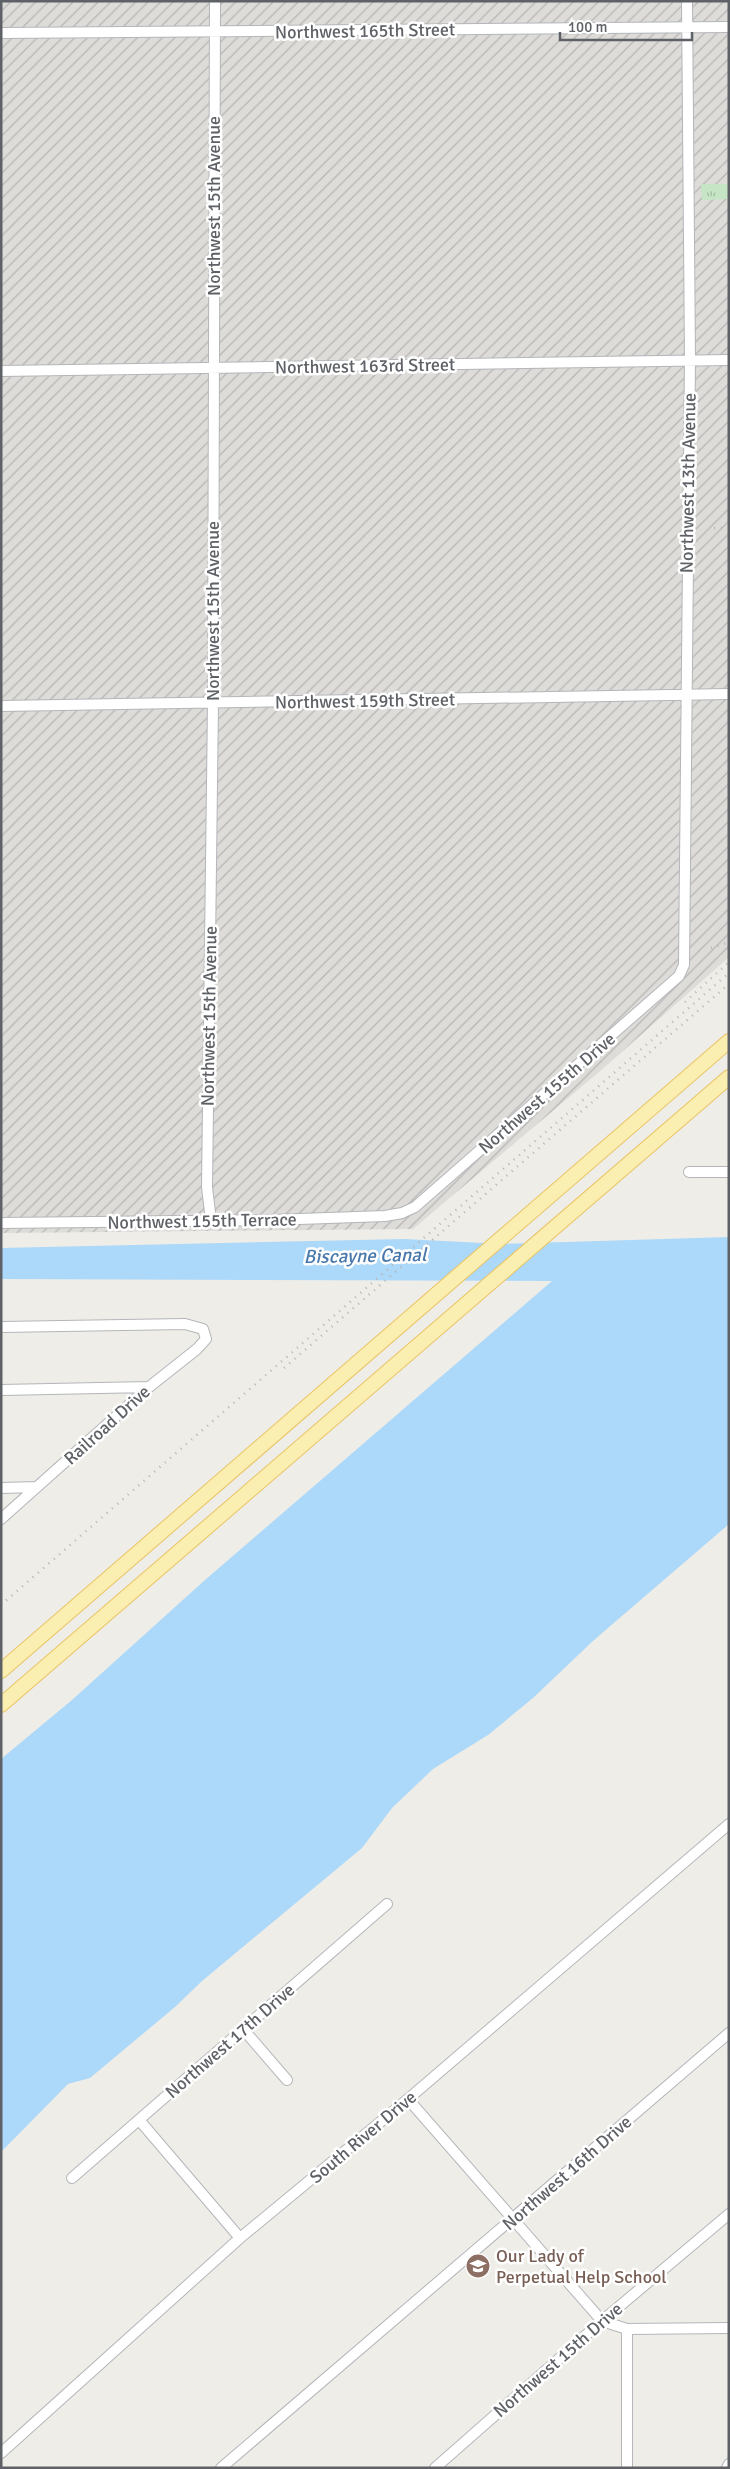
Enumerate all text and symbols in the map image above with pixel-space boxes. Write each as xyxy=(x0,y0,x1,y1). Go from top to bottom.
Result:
scale bar xyxy=(560,10,692,42)
street label: Northwest 165th Street xyxy=(275,18,455,44)
text: 100 m xyxy=(568,18,608,36)
street label: Northwest 15th Avenue xyxy=(203,116,225,296)
street label: Northwest 163rd Street xyxy=(275,353,455,379)
street label: Northwest 13th Avenue xyxy=(675,393,701,573)
street label: Northwest 15th Avenue xyxy=(202,521,224,701)
street label: Northwest 159th Street xyxy=(275,688,455,714)
street label: Northwest 15th Avenue xyxy=(196,926,222,1106)
street label: Northwest 155th Drive xyxy=(474,1028,620,1158)
street label: Northwest 155th Terrace xyxy=(107,1208,297,1234)
water label: Biscayne Canal xyxy=(303,1243,428,1269)
street label: Railroad Drive xyxy=(59,1381,155,1469)
street label: Northwest 17th Drive xyxy=(161,1979,299,2103)
street label: South River Drive xyxy=(305,2086,421,2188)
street label: Northwest 16th Drive xyxy=(498,2111,636,2235)
place label: Our Lady of Perpetual Help School xyxy=(496,2245,667,2288)
school or university icon: Our Lady of Perpetual Help School xyxy=(465,2253,491,2279)
street label: Northwest 15th Drive xyxy=(489,2298,627,2422)

